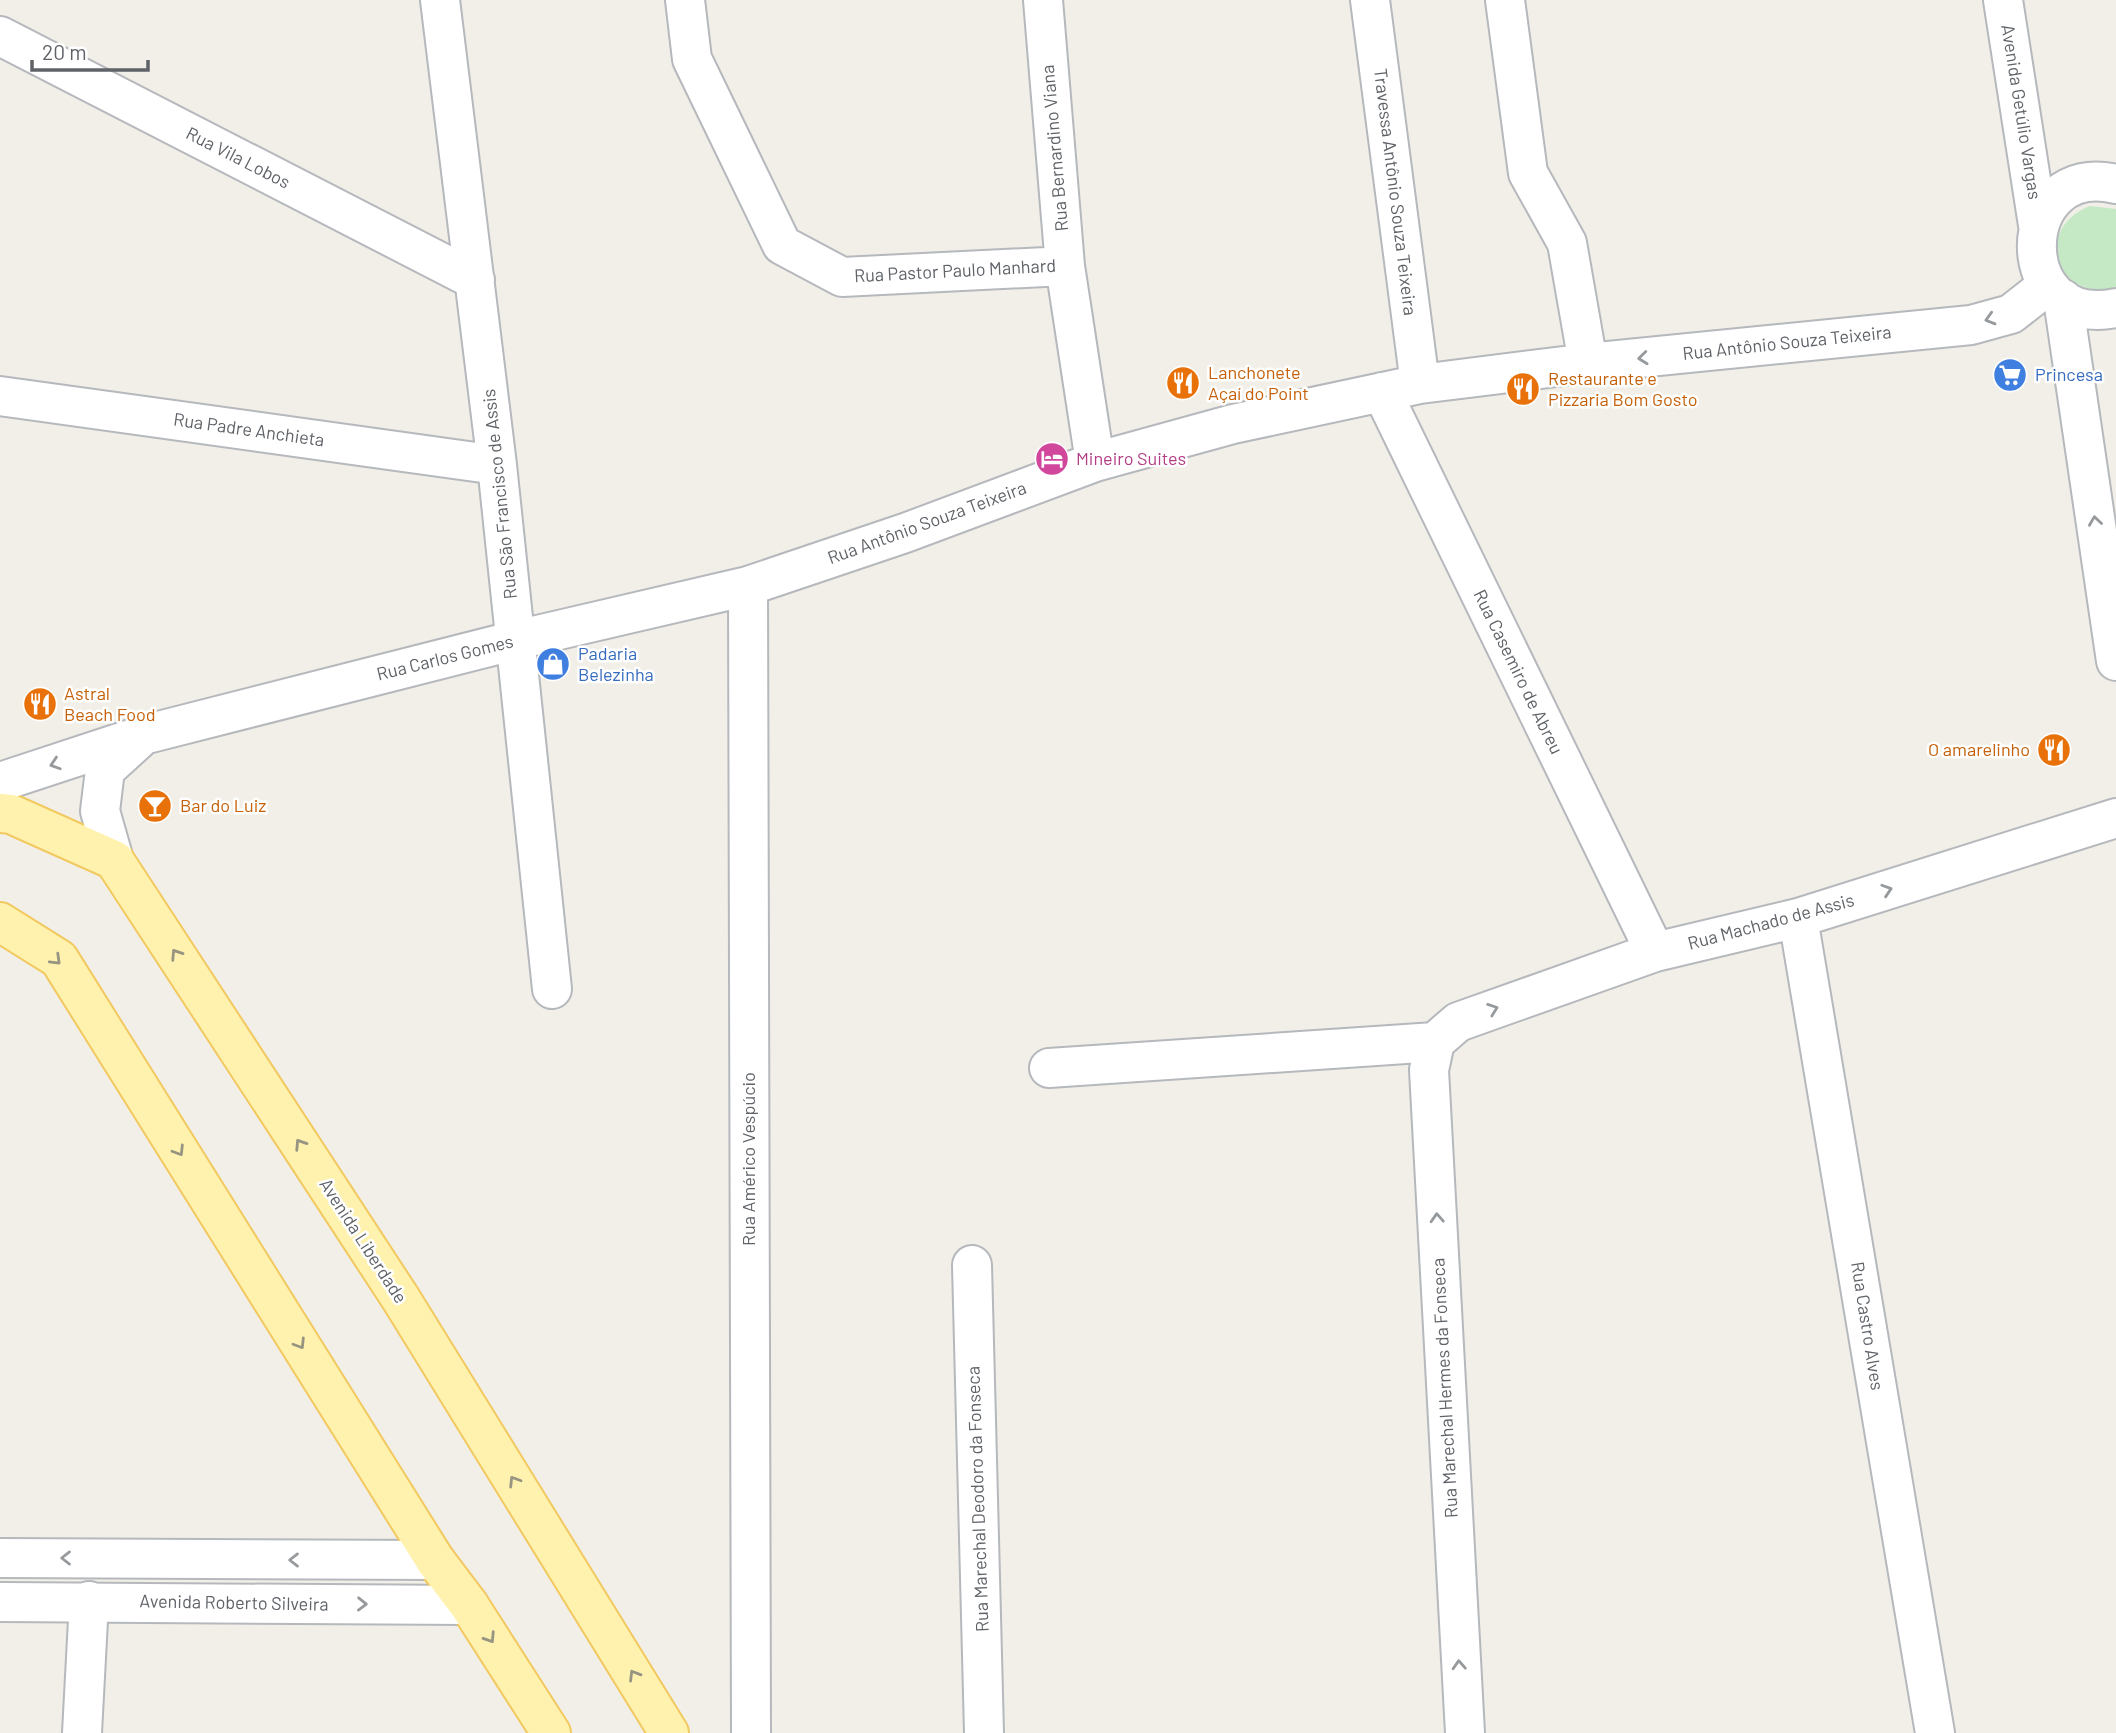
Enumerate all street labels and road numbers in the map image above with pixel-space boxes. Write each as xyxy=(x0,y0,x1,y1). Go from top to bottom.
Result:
street label: Avenida Getúlio Vargas xyxy=(1997,23,2047,201)
street label: Rua Bernardino Viana xyxy=(1036,64,1072,232)
street label: Travessa Antônio Souza Teixeira xyxy=(1370,67,1422,317)
street label: Rua Vila Lobos xyxy=(183,121,294,193)
street label: Rua Pastor Paulo Manhard xyxy=(853,254,1056,286)
street label: Rua Antônio Souza Teixeira xyxy=(1681,320,1892,364)
street label: Rua São Francisco de Assis xyxy=(477,388,521,600)
street label: Rua Padre Anchieta xyxy=(172,408,326,450)
street label: Rua Antônio Souza Teixeira xyxy=(824,476,1029,568)
street label: Rua Casemiro de Abreu xyxy=(1469,586,1568,758)
street label: Rua Carlos Gomes xyxy=(374,629,515,685)
street label: Rua Machado de Assis xyxy=(1685,888,1856,954)
street label: Rua Américo Vespúcio xyxy=(737,1072,759,1246)
street label: Avenida Liberdade xyxy=(315,1174,412,1307)
street label: Rua Marechal Hermes da Fonseca xyxy=(1426,1257,1462,1519)
street label: Rua Castro Alves xyxy=(1847,1260,1889,1392)
street label: Rua Marechal Deodoro da Fonseca xyxy=(961,1366,993,1632)
street label: Avenida Roberto Silveira xyxy=(139,1589,329,1615)

